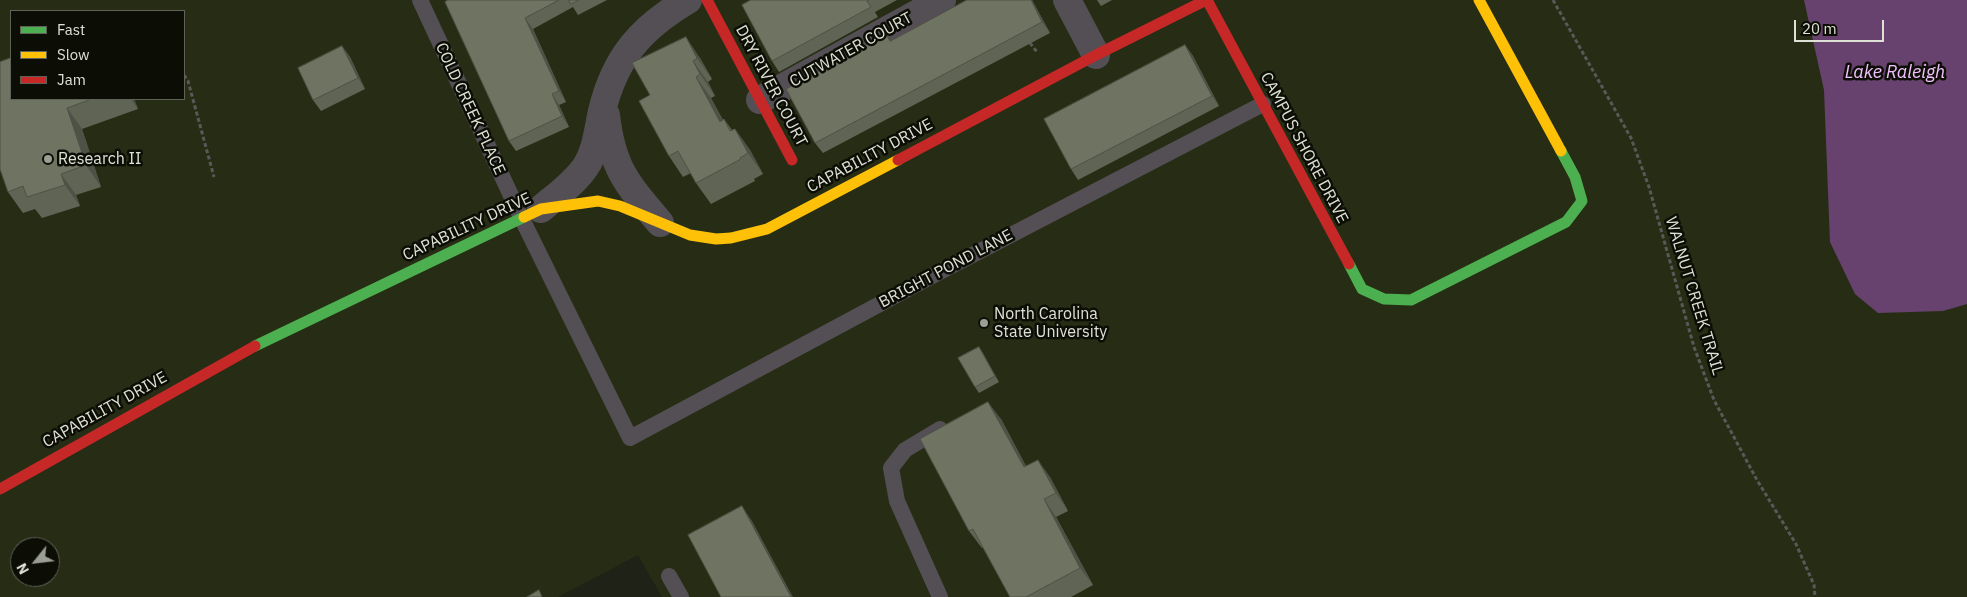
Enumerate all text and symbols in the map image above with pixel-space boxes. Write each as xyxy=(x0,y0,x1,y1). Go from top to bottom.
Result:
street label: CUTWATER COURT xyxy=(786,8,916,92)
legend xyxy=(10,10,185,100)
scale bar xyxy=(1797,10,1887,42)
text: 20 m xyxy=(1802,19,1837,38)
text: Fast xyxy=(57,20,85,39)
street label: DRY RIVER COURT xyxy=(731,22,811,150)
street label: COLD CREEK PLACE xyxy=(431,40,509,178)
text: Slow xyxy=(57,45,90,64)
water label: Lake Raleigh xyxy=(1845,62,1945,84)
street label: CAMPUS SHORE DRIVE xyxy=(1256,69,1352,227)
text: Jam xyxy=(57,70,86,89)
street label: CAPABILITY DRIVE xyxy=(804,115,936,197)
place label: Research II xyxy=(58,149,141,169)
marker: Research II xyxy=(42,153,54,165)
street label: CAPABILITY DRIVE xyxy=(400,189,534,265)
street label: WALNUT CREEK TRAIL xyxy=(1661,215,1727,377)
street label: BRIGHT POND LANE xyxy=(876,226,1016,312)
place label: North Carolina State University xyxy=(994,304,1107,342)
marker: North Carolina State University xyxy=(978,317,990,329)
street label: CAPABILITY DRIVE xyxy=(39,368,171,452)
north arrow xyxy=(10,537,60,587)
text: N xyxy=(12,560,33,578)

